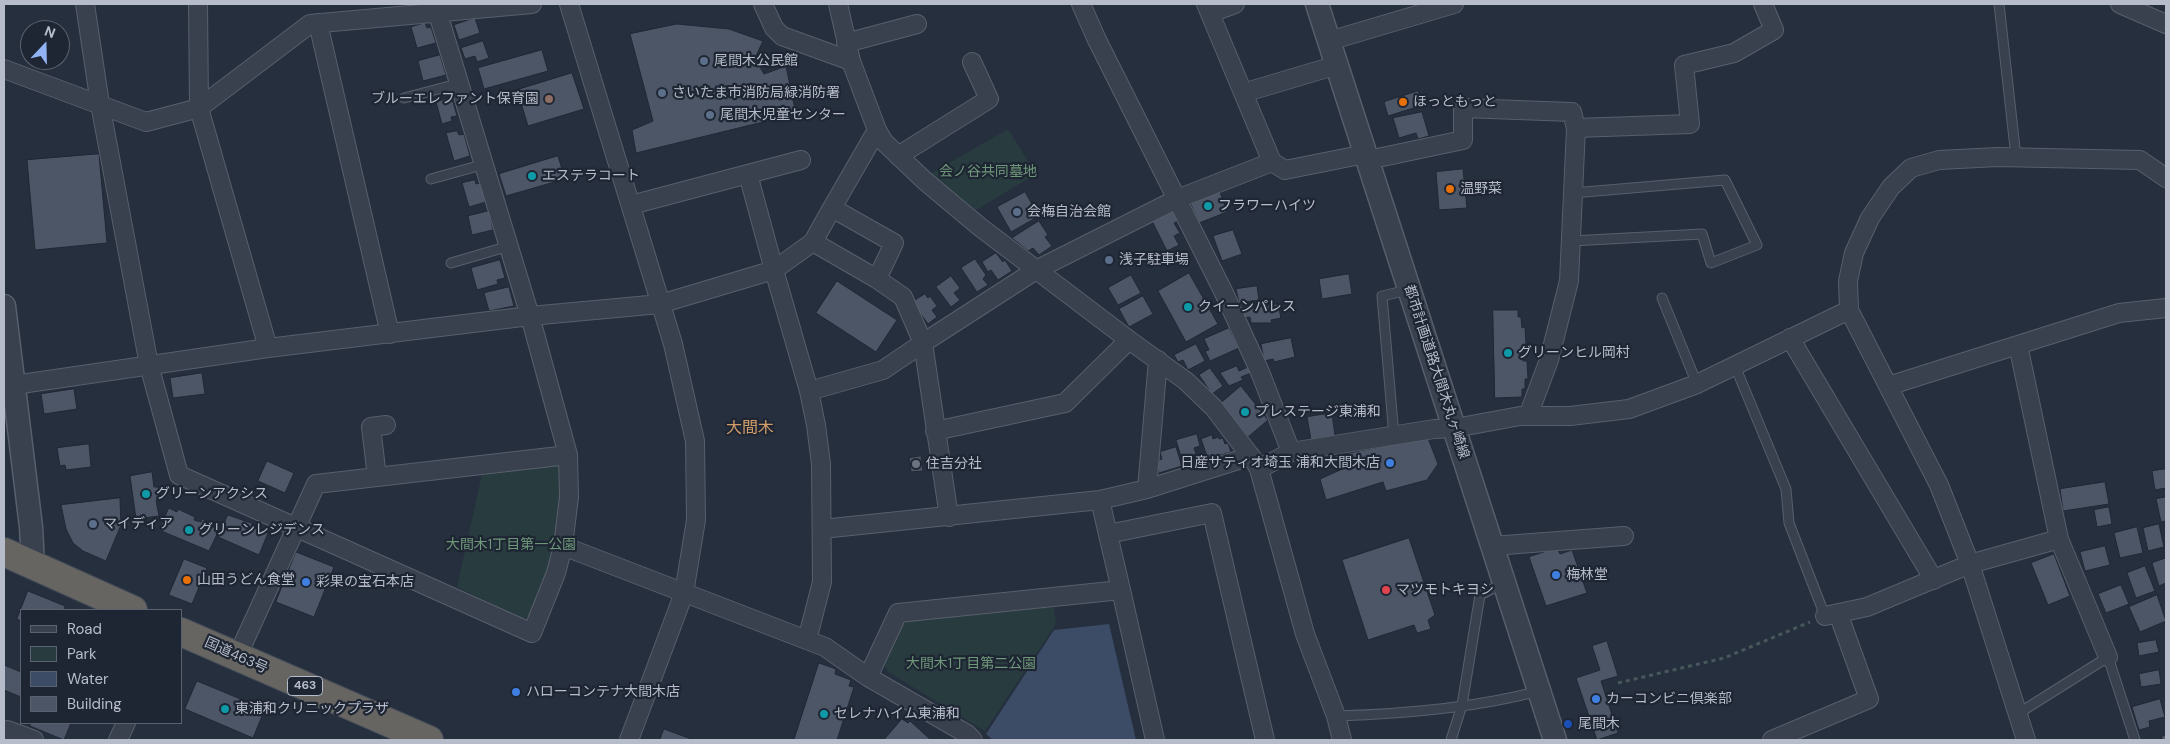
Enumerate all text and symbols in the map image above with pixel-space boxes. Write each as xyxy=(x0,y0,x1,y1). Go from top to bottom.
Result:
north arrow xyxy=(20,20,70,70)
text: N xyxy=(42,22,58,42)
place label: 尾間木公民館 xyxy=(714,53,798,69)
marker: 尾間木公民館 xyxy=(698,55,710,67)
place label: さいたま市消防局緑消防署 xyxy=(672,85,840,101)
marker: さいたま市消防局緑消防署 xyxy=(656,87,668,99)
place label: ブルーエレファント保育園 xyxy=(371,91,539,107)
marker: ブルーエレファント保育園 xyxy=(543,93,555,105)
place label: ほっともっと xyxy=(1413,94,1497,110)
marker: ほっともっと xyxy=(1397,96,1409,108)
place label: 尾間木児童センター xyxy=(720,107,846,123)
marker: 尾間木児童センター xyxy=(704,109,716,121)
park label: 会ノ谷共同墓地 xyxy=(939,164,1037,180)
place label: エステラコート xyxy=(542,168,640,184)
marker: エステラコート xyxy=(526,170,538,182)
place label: 温野菜 xyxy=(1460,181,1502,197)
marker: 温野菜 xyxy=(1444,183,1456,195)
place label: フラワーハイツ xyxy=(1218,198,1316,214)
marker: フラワーハイツ xyxy=(1202,200,1214,212)
place label: 会梅自治会館 xyxy=(1027,204,1111,220)
marker: 会梅自治会館 xyxy=(1011,206,1023,218)
place label: 浅子駐車場 xyxy=(1119,252,1189,268)
marker: 浅子駐車場 xyxy=(1103,254,1115,266)
street label: 都市計画道路大間木丸ヶ崎線 xyxy=(1400,283,1472,461)
place label: クイーンパレス xyxy=(1198,299,1296,315)
marker: クイーンパレス xyxy=(1182,301,1194,313)
place label: グリーンヒル岡村 xyxy=(1518,345,1630,361)
marker: グリーンヒル岡村 xyxy=(1502,347,1514,359)
place label: プレステージ東浦和 xyxy=(1255,404,1381,420)
marker: プレステージ東浦和 xyxy=(1239,406,1251,418)
district label: 大間木 xyxy=(726,419,774,439)
place label: 日産サティオ埼玉 浦和大間木店 xyxy=(1180,455,1380,471)
place label: 住吉分社 xyxy=(926,456,982,472)
marker: 日産サティオ埼玉 浦和大間木店 xyxy=(1384,457,1396,469)
marker: 住吉分社 xyxy=(910,458,922,470)
place label: グリーンアクシス xyxy=(156,486,268,502)
marker: グリーンアクシス xyxy=(140,488,152,500)
place label: マイディア xyxy=(103,516,173,532)
marker: マイディア xyxy=(87,518,99,530)
place label: グリーンレジデンス xyxy=(199,522,325,538)
marker: グリーンレジデンス xyxy=(183,524,195,536)
park label: 大間木1丁目第一公園 xyxy=(446,537,576,553)
place label: 梅林堂 xyxy=(1566,567,1608,583)
marker: 梅林堂 xyxy=(1550,569,1562,581)
place label: 山田うどん食堂 xyxy=(197,572,295,588)
marker: 山田うどん食堂 xyxy=(181,574,193,586)
place label: 彩果の宝石本店 xyxy=(316,574,414,590)
marker: 彩果の宝石本店 xyxy=(300,576,312,588)
place label: マツモトキヨシ xyxy=(1396,582,1494,598)
marker: マツモトキヨシ xyxy=(1380,584,1392,596)
legend xyxy=(20,609,182,724)
text: Road xyxy=(67,619,102,639)
street label: 国道463号 xyxy=(202,635,270,677)
text: Park xyxy=(67,644,97,664)
park label: 大間木1丁目第二公園 xyxy=(906,656,1036,672)
text: Water xyxy=(67,669,108,689)
road number: 463 xyxy=(288,676,322,696)
place label: ハローコンテナ大間木店 xyxy=(526,684,680,700)
marker: ハローコンテナ大間木店 xyxy=(510,686,522,698)
place label: カーコンビニ倶楽部 xyxy=(1606,691,1732,707)
marker: カーコンビニ倶楽部 xyxy=(1590,693,1602,705)
text: Building xyxy=(67,694,122,714)
place label: 東浦和クリニックプラザ xyxy=(235,701,389,717)
marker: 東浦和クリニックプラザ xyxy=(219,703,231,715)
place label: セレナハイム東浦和 xyxy=(834,706,960,722)
marker: セレナハイム東浦和 xyxy=(818,708,830,720)
place label: 尾間木 xyxy=(1578,716,1620,732)
marker: 尾間木 xyxy=(1562,718,1574,730)

